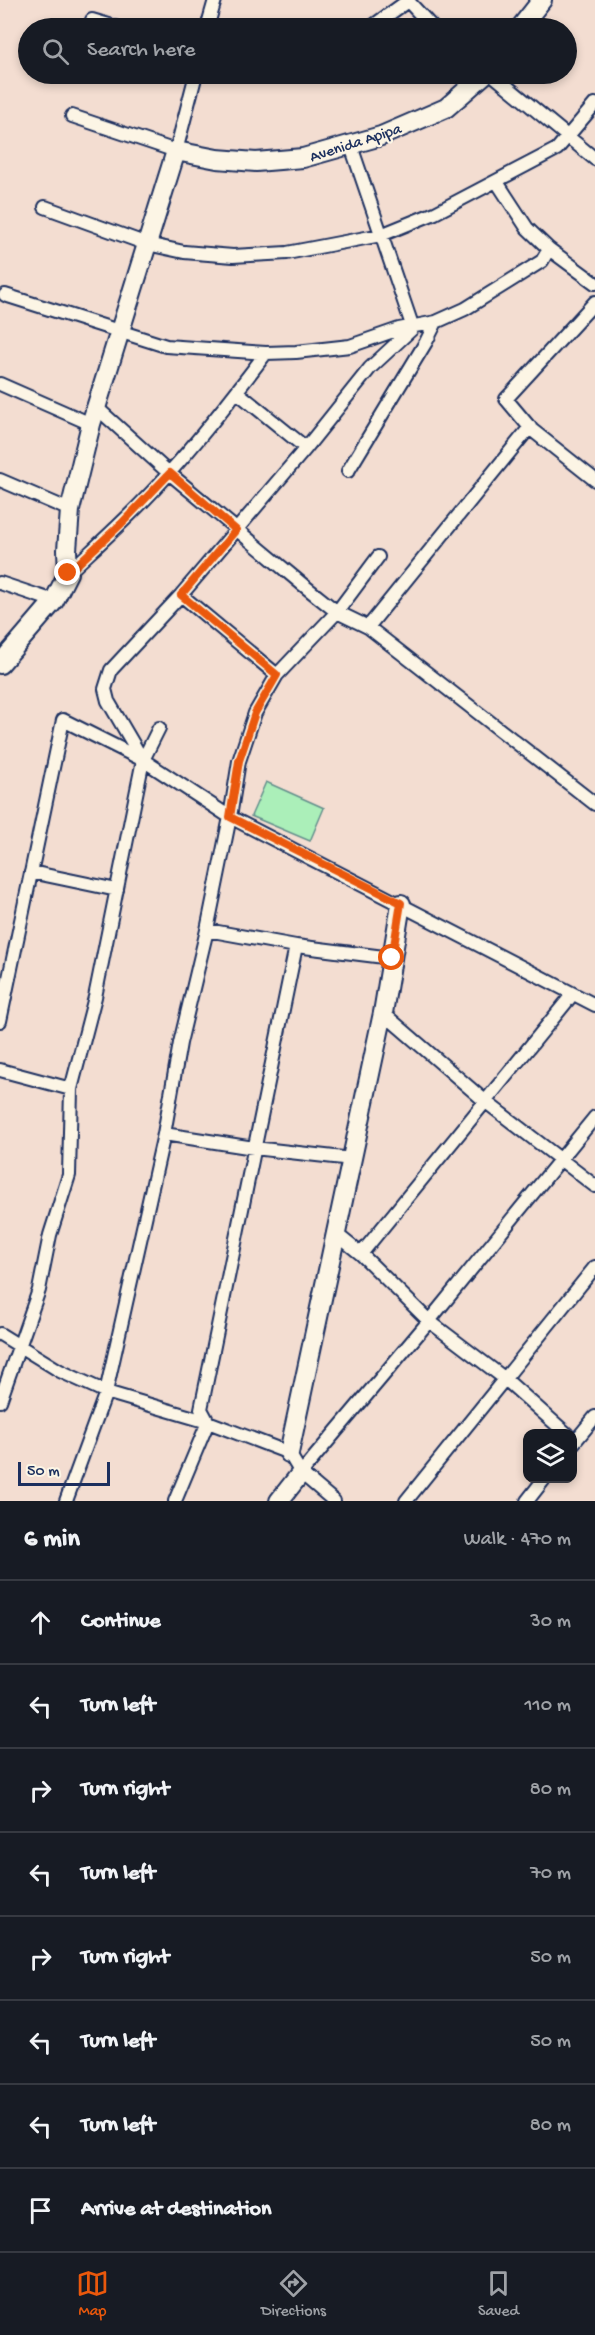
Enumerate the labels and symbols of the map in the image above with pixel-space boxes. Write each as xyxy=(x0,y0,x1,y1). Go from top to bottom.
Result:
street label: Avenida Apipa xyxy=(308,120,405,168)
route end xyxy=(54,559,80,585)
route start xyxy=(378,944,404,970)
scale bar xyxy=(18,1459,110,1486)

